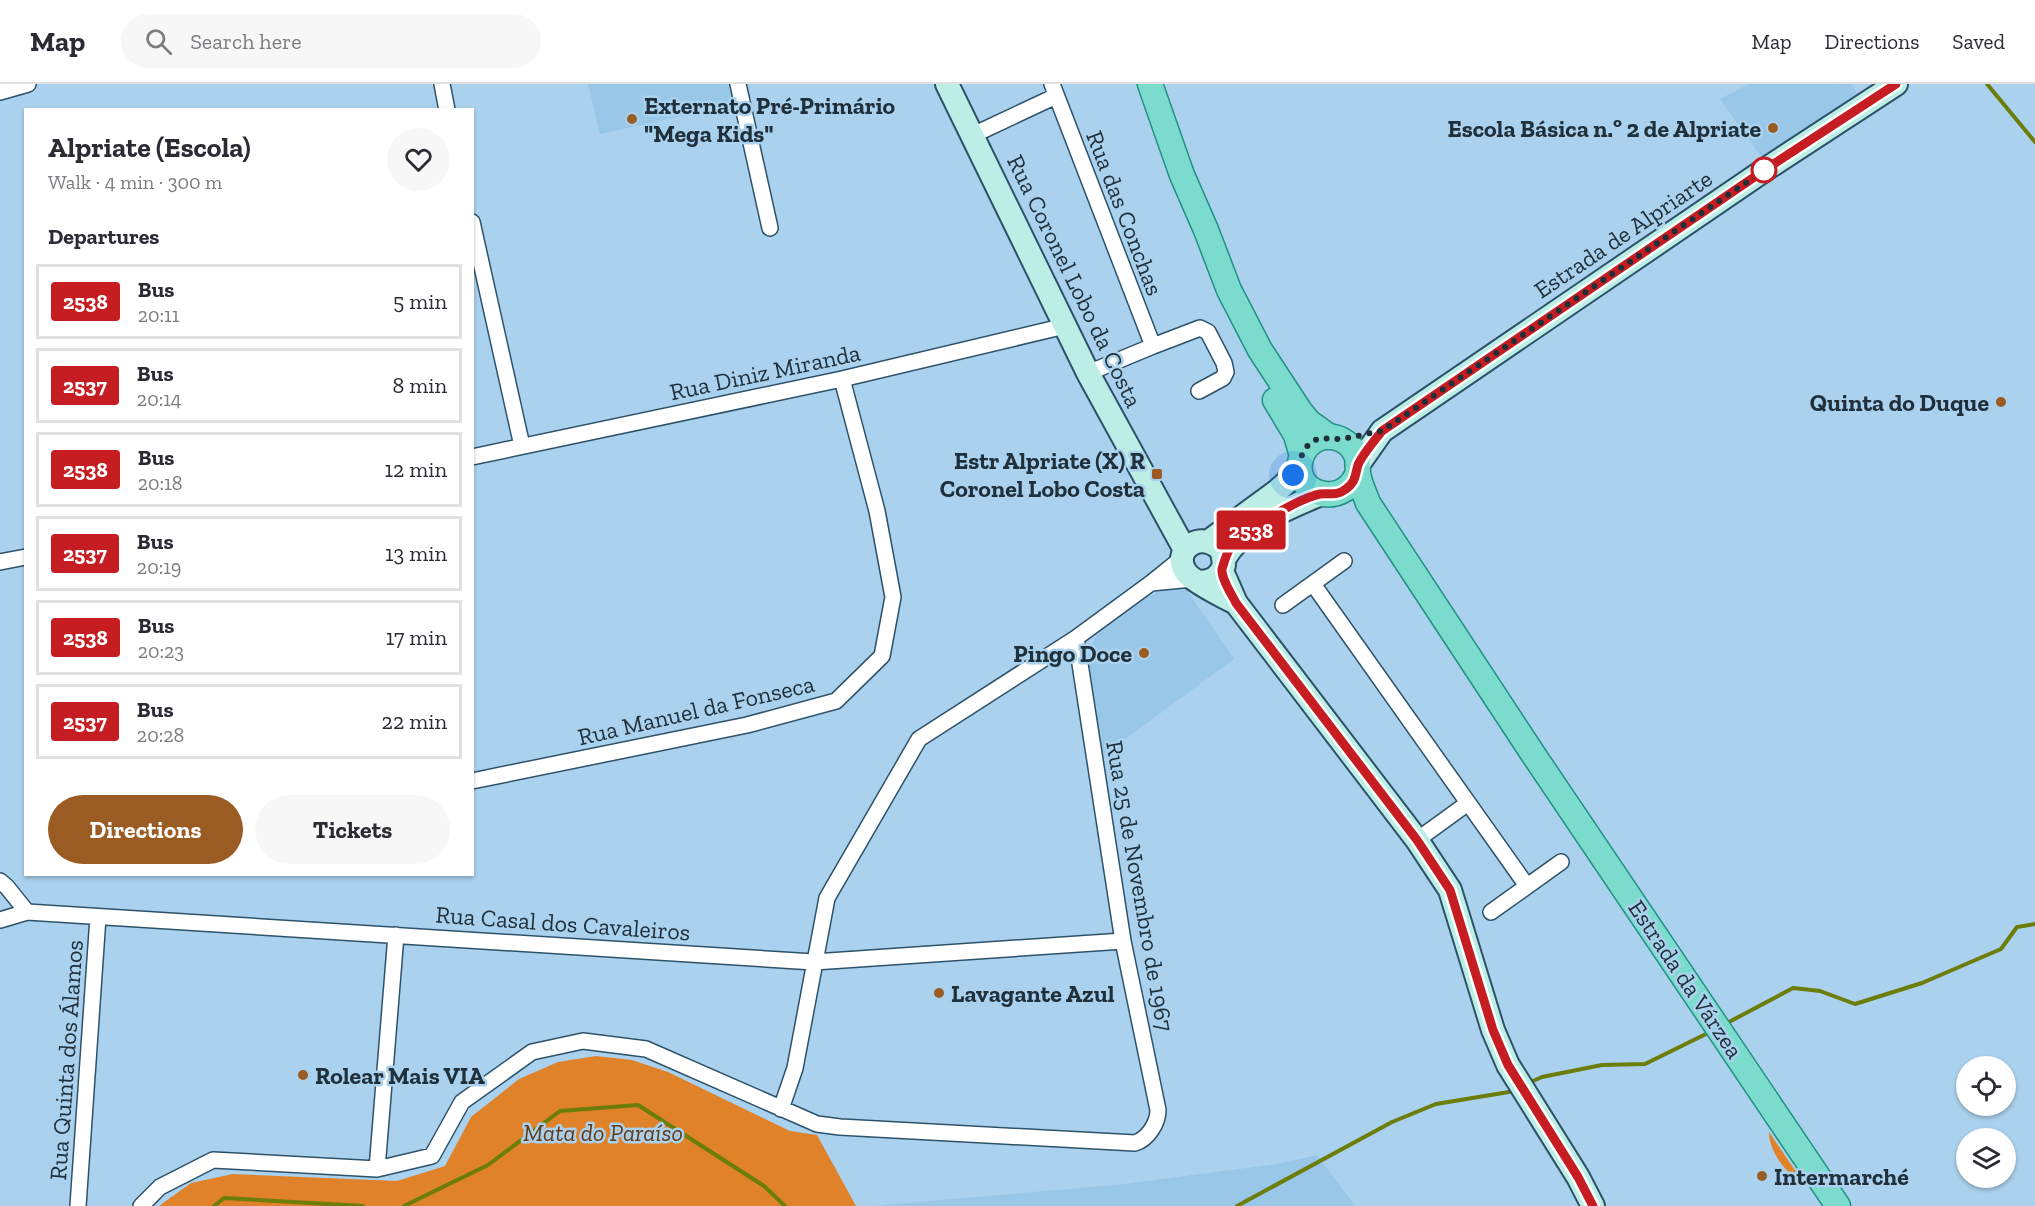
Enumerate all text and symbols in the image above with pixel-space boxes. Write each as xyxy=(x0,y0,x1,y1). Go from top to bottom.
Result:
search box xyxy=(121,14,541,68)
text: Map xyxy=(30,25,85,58)
icon: search xyxy=(142,25,175,58)
text: Search here xyxy=(190,28,302,55)
text: Map xyxy=(1752,29,1792,54)
text: Directions xyxy=(1825,29,1919,54)
text: Saved xyxy=(1952,29,2005,54)
place label: Externato Pré-Primário "Mega Kids" xyxy=(644,91,896,148)
marker: Externato Pré-Primário "Mega Kids" xyxy=(625,112,639,126)
place label: Escola Básica n.º 2 de Alpriate xyxy=(1448,114,1761,143)
marker: Escola Básica n.º 2 de Alpriate xyxy=(1766,121,1780,135)
street label: Rua das Conchas xyxy=(1080,126,1170,300)
button: heart xyxy=(387,128,450,191)
text: Alpriate (Escola) xyxy=(48,131,251,164)
street label: Rua Coronel Lobo da Costa xyxy=(1001,150,1149,412)
unlabelled marker xyxy=(1751,157,1777,183)
street label: Estrada de Alpriarte xyxy=(1529,164,1717,304)
text: Walk · 4 min · 300 m xyxy=(48,170,222,194)
text: Departures xyxy=(48,223,159,250)
text: Bus xyxy=(138,276,174,303)
text: 5 min xyxy=(393,288,447,315)
text: 2538 xyxy=(63,289,108,314)
text: 20:11 xyxy=(138,303,179,327)
street label: Rua Diniz Miranda xyxy=(667,338,863,406)
text: Bus xyxy=(137,360,173,387)
text: 8 min xyxy=(392,372,447,399)
text: 2537 xyxy=(63,373,107,398)
text: 20:14 xyxy=(137,387,182,411)
place label: Quinta do Duque xyxy=(1810,388,1989,417)
marker: Quinta do Duque xyxy=(1994,395,2008,409)
text: Bus xyxy=(138,444,174,471)
place label: Estr Alpriate (X) R Coronel Lobo Costa xyxy=(940,446,1146,503)
text: 12 min xyxy=(384,456,447,483)
text: 2538 xyxy=(63,457,108,482)
your location xyxy=(1278,460,1308,490)
marker: Estr Alpriate (X) R Coronel Lobo Costa xyxy=(1150,467,1164,481)
text: 20:18 xyxy=(138,471,183,495)
line badge: 2538 xyxy=(1209,510,1293,550)
text: 2538 xyxy=(1229,518,1273,543)
text: Bus xyxy=(137,528,173,555)
text: 13 min xyxy=(385,540,447,567)
text: 2537 xyxy=(63,541,107,566)
text: 20:19 xyxy=(137,555,181,579)
text: Bus xyxy=(138,612,174,639)
text: 17 min xyxy=(386,624,447,651)
text: 2538 xyxy=(63,625,108,650)
text: 20:23 xyxy=(138,639,184,663)
place label: Pingo Doce xyxy=(1013,639,1132,668)
marker: Pingo Doce xyxy=(1137,646,1151,660)
street label: Rua Manuel da Fonseca xyxy=(575,669,817,751)
text: Bus xyxy=(137,696,173,723)
text: 22 min xyxy=(382,708,447,735)
text: 2537 xyxy=(63,709,107,734)
text: 20:28 xyxy=(137,723,184,747)
street label: Rua 25 de Novembro de 1967 xyxy=(1100,738,1180,1034)
button: Directions xyxy=(48,795,243,864)
button: Tickets xyxy=(255,795,450,864)
street label: Estrada da Várzea xyxy=(1622,894,1750,1064)
street label: Rua Casal dos Cavaleiros xyxy=(435,900,691,946)
street label: Rua Quinta dos Álamos xyxy=(43,939,89,1181)
place label: Lavagante Azul xyxy=(951,979,1115,1008)
marker: Lavagante Azul xyxy=(932,986,946,1000)
map controls xyxy=(1956,1056,2016,1188)
button: locate xyxy=(1956,1056,2016,1116)
place label: Rolear Mais VIA xyxy=(315,1061,485,1090)
marker: Rolear Mais VIA xyxy=(296,1068,310,1082)
park label: Mata do Paraíso xyxy=(523,1118,683,1147)
button: layers xyxy=(1956,1128,2016,1188)
place label: Intermarché xyxy=(1774,1162,1909,1191)
marker: Intermarché xyxy=(1755,1169,1769,1183)

